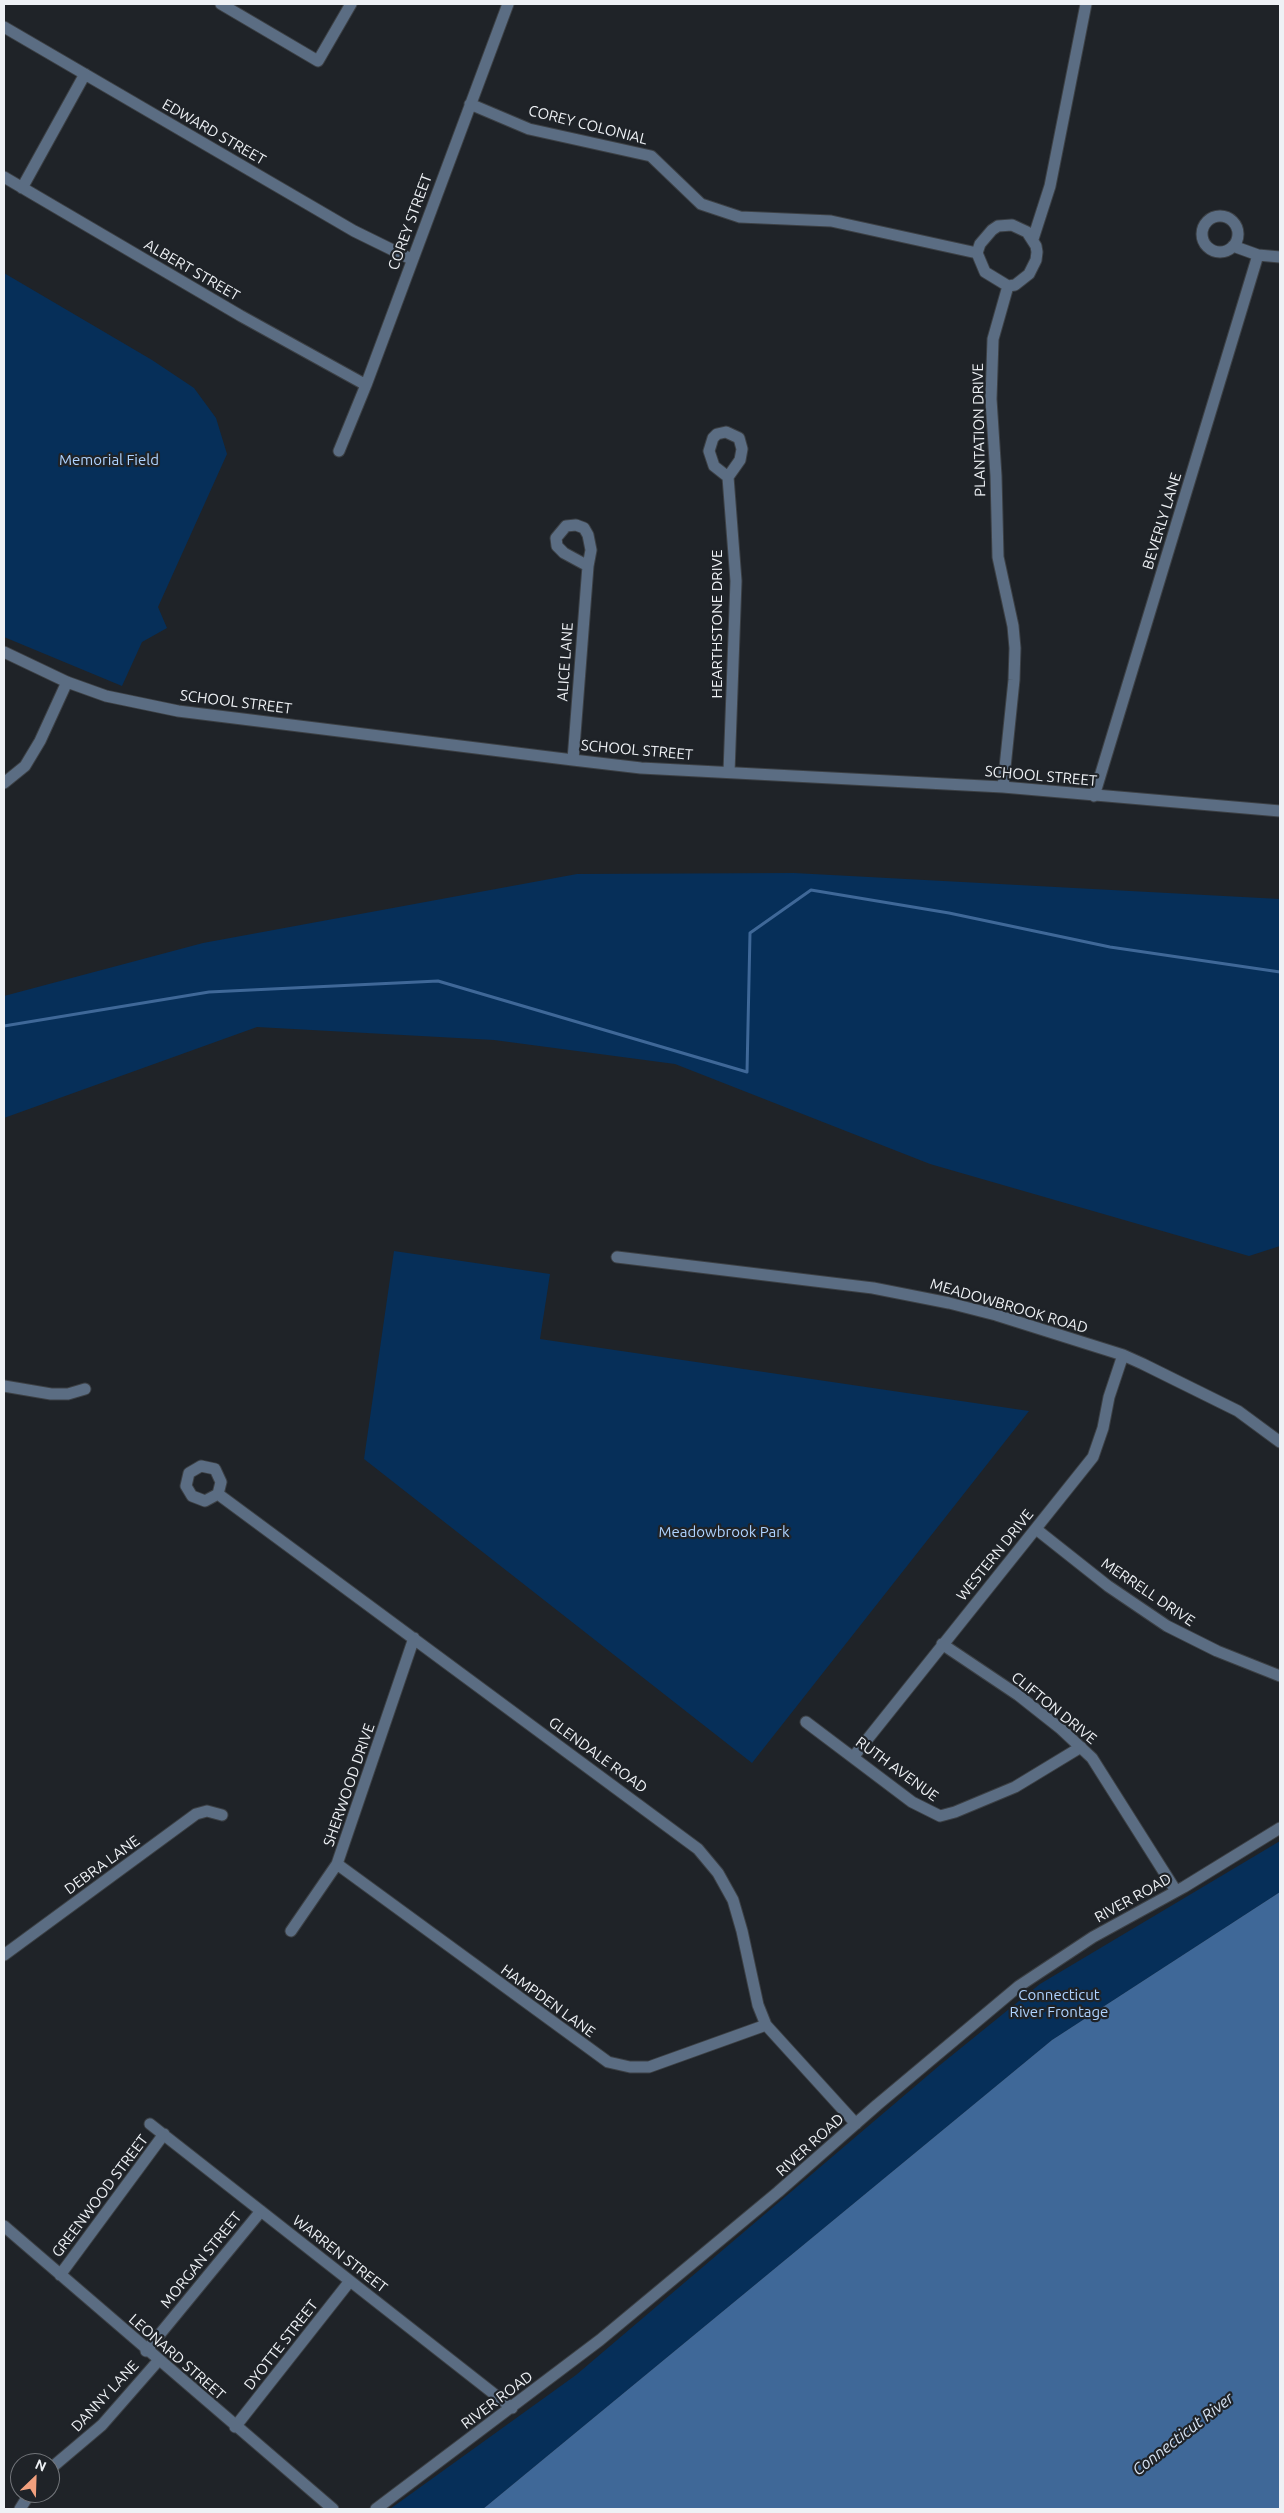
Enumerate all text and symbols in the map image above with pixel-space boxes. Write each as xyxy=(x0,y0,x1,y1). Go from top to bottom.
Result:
street label: EDWARD STREET xyxy=(159,95,269,169)
street label: COREY COLONIAL xyxy=(527,102,649,148)
street label: COREY STREET xyxy=(384,171,436,273)
street label: ALBERT STREET xyxy=(141,235,243,305)
street label: PLANTATION DRIVE xyxy=(969,363,989,497)
park label: Memorial Field xyxy=(59,451,159,469)
street label: BEVERLY LANE xyxy=(1139,470,1185,572)
street label: HEARTHSTONE DRIVE xyxy=(708,550,726,698)
street label: ALICE LANE xyxy=(553,622,577,702)
street label: SCHOOL STREET xyxy=(179,686,293,718)
street label: SCHOOL STREET xyxy=(580,736,694,764)
street label: SCHOOL STREET xyxy=(984,762,1098,790)
street label: MEADOWBROOK ROAD xyxy=(928,1275,1090,1337)
street label: WESTERN DRIVE xyxy=(953,1506,1037,1604)
park label: Meadowbrook Park xyxy=(658,1523,790,1541)
street label: MERRELL DRIVE xyxy=(1098,1554,1198,1630)
street label: CLIFTON DRIVE xyxy=(1008,1668,1100,1748)
street label: GLENDALE ROAD xyxy=(545,1713,651,1797)
street label: SHERWOOD DRIVE xyxy=(319,1721,379,1849)
street label: RUTH AVENUE xyxy=(852,1733,942,1805)
street label: DEBRA LANE xyxy=(61,1832,143,1898)
street label: RIVER ROAD xyxy=(1091,1870,1175,1926)
street label: HAMPDEN LANE xyxy=(497,1961,599,2041)
park label: Connecticut River Frontage xyxy=(1010,1986,1108,2021)
street label: RIVER ROAD xyxy=(772,2110,848,2180)
street label: GREENWOOD STREET xyxy=(48,2131,152,2261)
street label: MORGAN STREET xyxy=(157,2208,245,2312)
street label: WARREN STREET xyxy=(289,2211,391,2297)
street label: DYOTTE STREET xyxy=(240,2296,322,2394)
street label: LEONARD STREET xyxy=(125,2310,229,2404)
street label: DANNY LANE xyxy=(68,2357,142,2435)
street label: RIVER ROAD xyxy=(458,2367,536,2433)
water label: Connecticut River xyxy=(1128,2388,1238,2480)
north arrow xyxy=(10,2453,60,2503)
text: N xyxy=(33,2456,49,2475)

